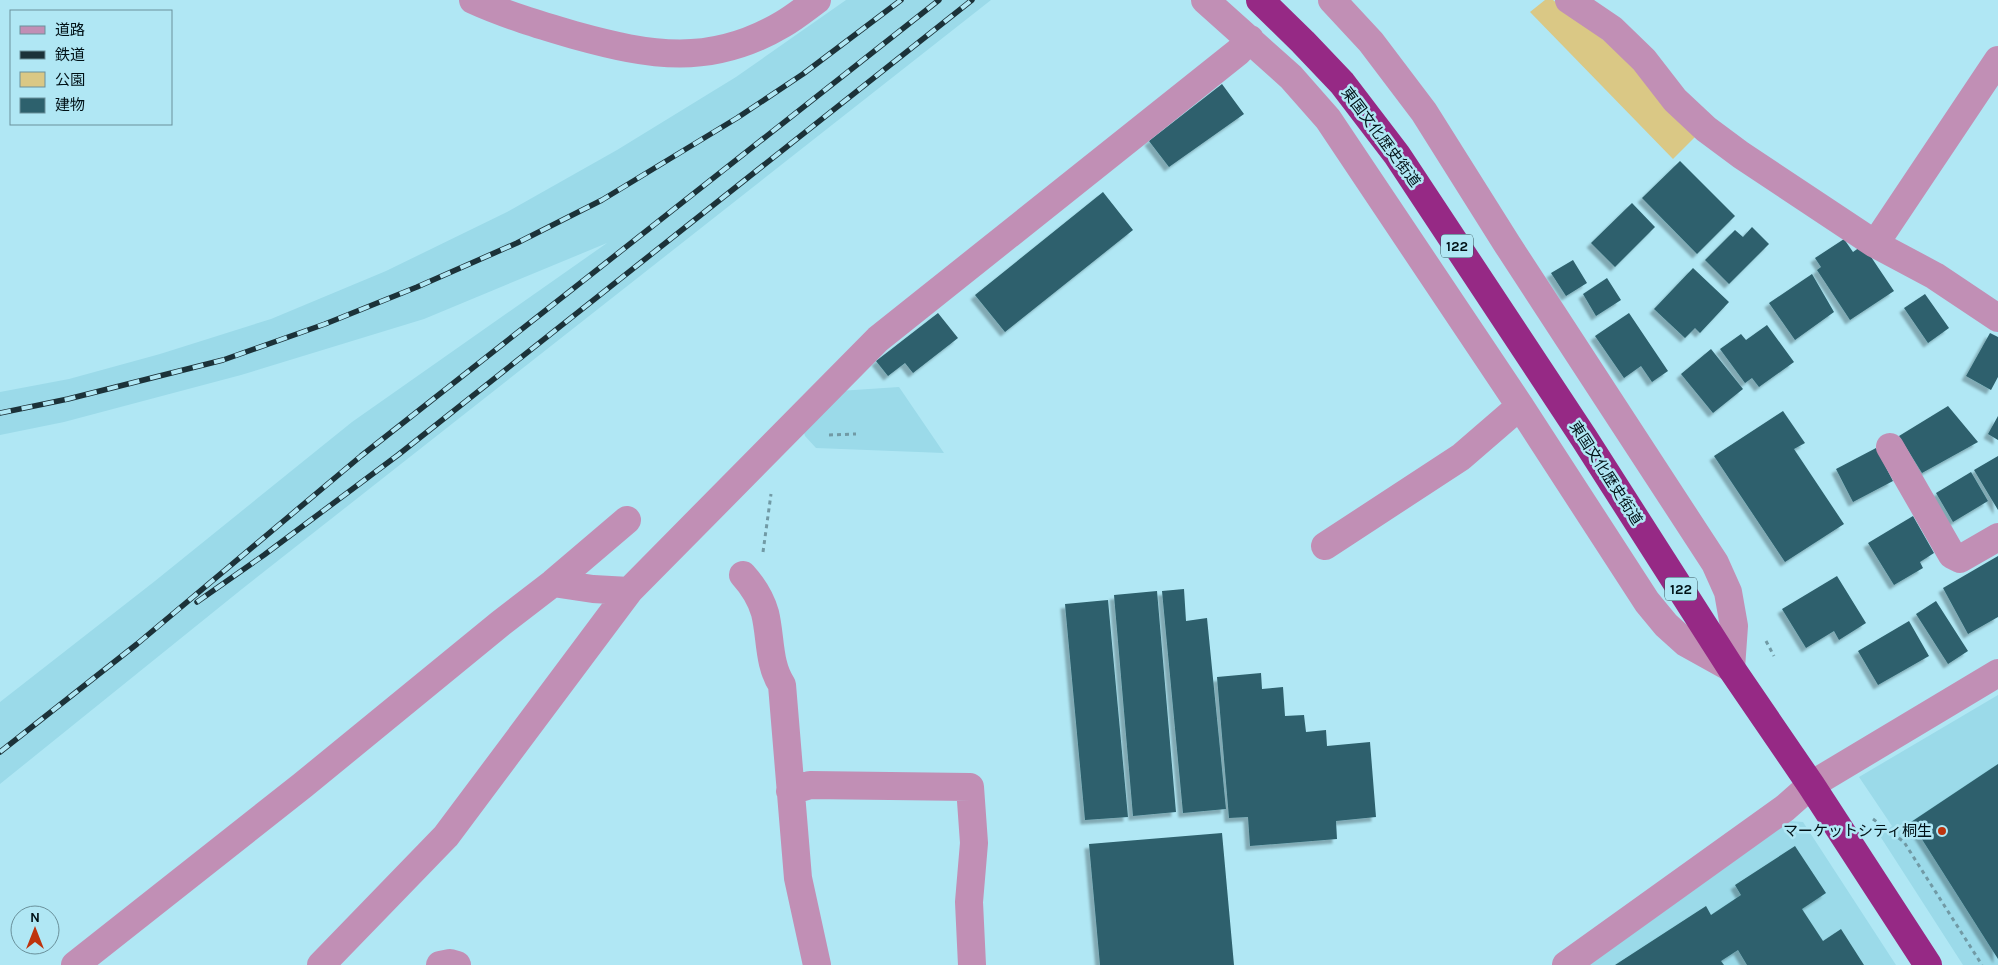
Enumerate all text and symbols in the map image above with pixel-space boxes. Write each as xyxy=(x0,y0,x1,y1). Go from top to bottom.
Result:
legend xyxy=(10,10,172,125)
text: 道路 xyxy=(55,21,85,39)
text: 鉄道 xyxy=(55,46,85,64)
text: 公園 xyxy=(55,71,85,89)
street label: 東国文化歴史街道 xyxy=(1338,84,1424,190)
text: 建物 xyxy=(55,96,85,114)
road number: 122 xyxy=(1441,235,1473,258)
street label: 東国文化歴史街道 xyxy=(1566,418,1646,528)
road number: 122 xyxy=(1665,578,1697,600)
place label: マーケットシティ桐生 xyxy=(1783,822,1932,840)
marker: マーケットシティ桐生 xyxy=(1936,825,1948,837)
north arrow xyxy=(10,905,60,955)
text: N xyxy=(30,909,40,926)

